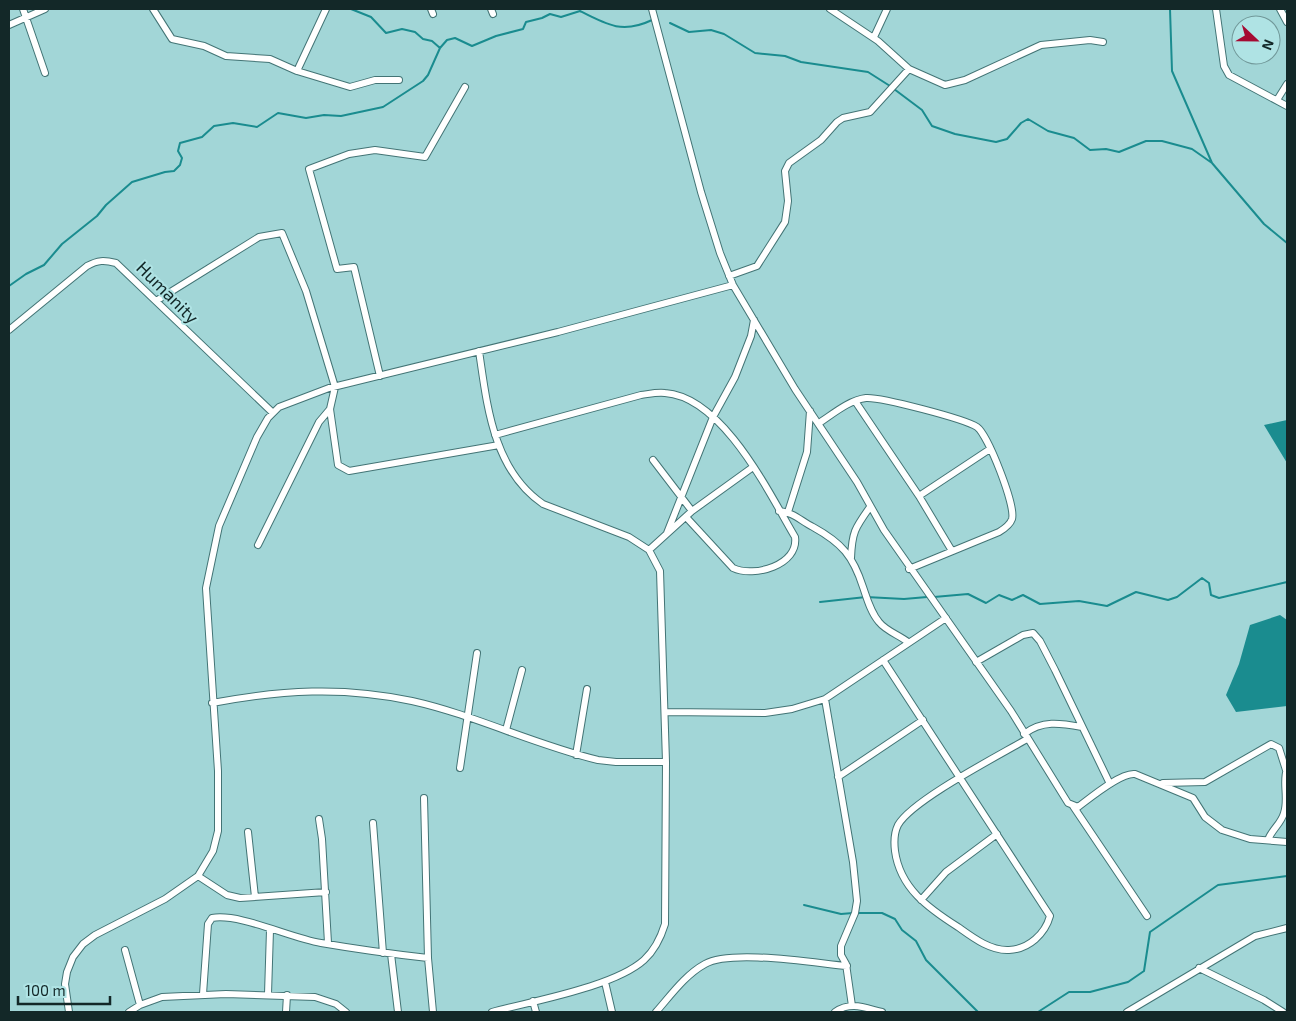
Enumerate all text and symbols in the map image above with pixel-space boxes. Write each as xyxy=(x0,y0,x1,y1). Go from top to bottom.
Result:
north arrow xyxy=(1231,15,1281,65)
text: N xyxy=(1259,37,1278,53)
street label: Humanity xyxy=(132,256,204,328)
scale bar xyxy=(18,974,110,1006)
text: 100 m xyxy=(25,981,66,999)

